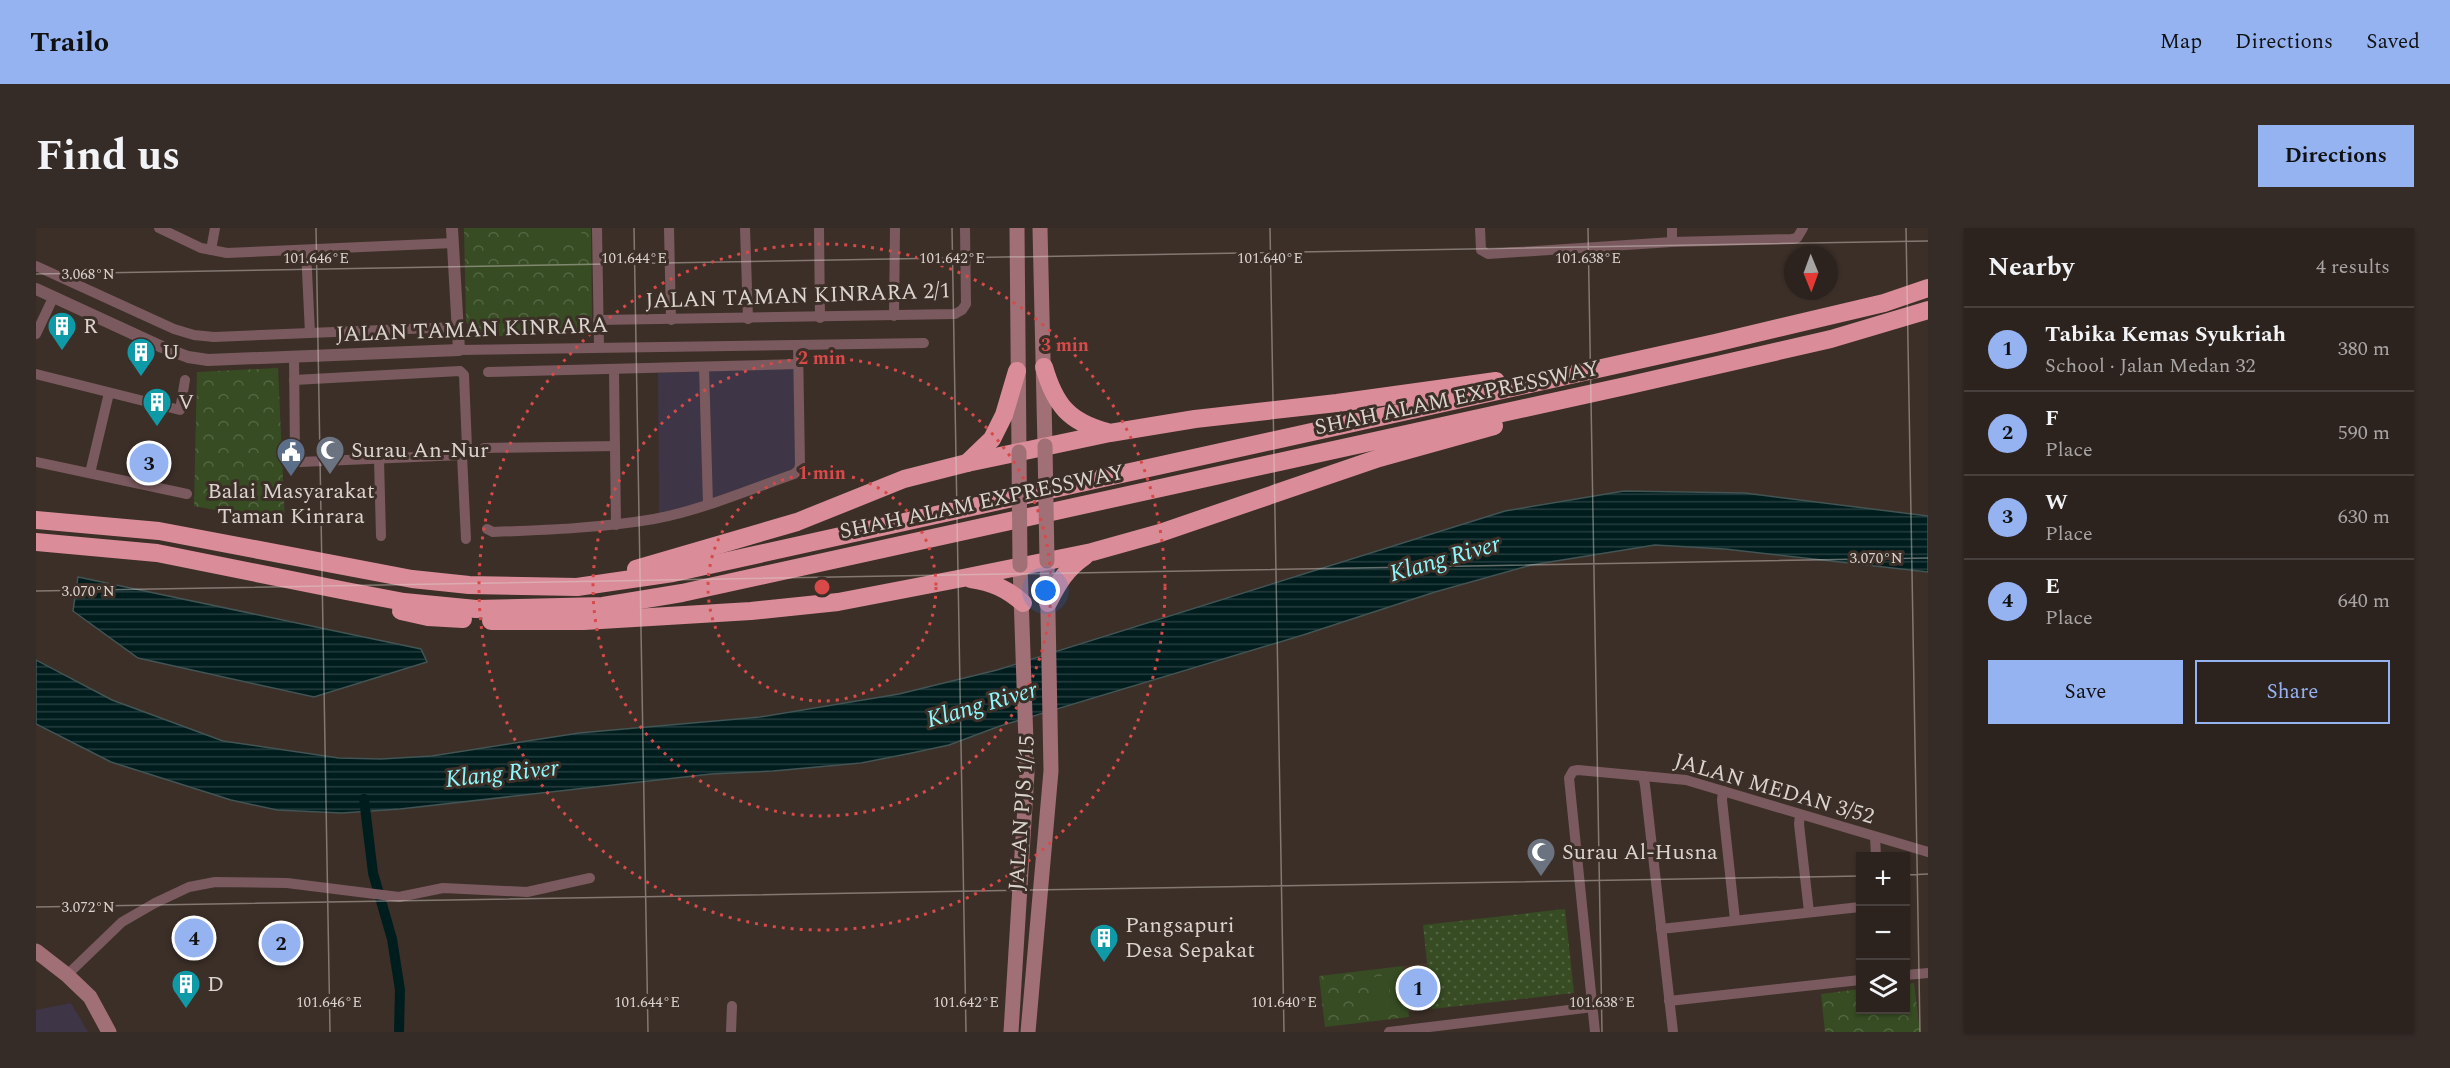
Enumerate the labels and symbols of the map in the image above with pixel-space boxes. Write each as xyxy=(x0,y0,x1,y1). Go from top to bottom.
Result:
north arrow xyxy=(1784,246,1838,300)
text: 101.646°E xyxy=(283,247,349,270)
text: 101.644°E xyxy=(601,247,667,270)
text: 101.642°E xyxy=(919,247,985,270)
text: 101.640°E xyxy=(1237,247,1303,270)
text: 101.638°E xyxy=(1555,247,1621,270)
text: 3.068°N xyxy=(61,263,115,286)
street label: JALAN TAMAN KINRARA 2/1 xyxy=(645,274,951,318)
street label: JALAN TAMAN KINRARA xyxy=(335,309,609,351)
building icon: R xyxy=(46,310,78,352)
place label: R xyxy=(83,310,98,343)
text: 3 min xyxy=(1041,332,1089,359)
building icon: U xyxy=(125,336,157,378)
place label: U xyxy=(162,336,180,369)
text: 2 min xyxy=(798,345,846,372)
street label: SHAH ALAM EXPRESSWAY xyxy=(1311,352,1603,444)
building icon: V xyxy=(141,386,173,428)
place label: V xyxy=(178,386,194,419)
mosque icon: Surau An-Nur xyxy=(314,434,346,476)
place label: Surau An-Nur xyxy=(351,434,489,467)
public building icon: Balai Masyarakat Taman Kinrara xyxy=(275,436,307,478)
pin: 3 xyxy=(130,440,168,486)
street label: SHAH ALAM EXPRESSWAY xyxy=(836,456,1128,548)
text: 1 min xyxy=(798,460,846,487)
place label: Balai Masyarakat Taman Kinrara xyxy=(207,475,375,533)
water label: Klang River xyxy=(1385,526,1505,592)
text: 3.070°N xyxy=(1849,547,1903,570)
your location xyxy=(1031,576,1060,605)
centre of rings xyxy=(812,577,832,597)
text: 3.070°N xyxy=(61,580,115,603)
water label: Klang River xyxy=(922,672,1042,738)
street label: JALAN PJS 1/15 xyxy=(1000,734,1044,892)
street label: JALAN MEDAN 3/52 xyxy=(1670,745,1878,833)
water label: Klang River xyxy=(443,750,561,798)
mosque icon: Surau Al-Husna xyxy=(1525,836,1557,878)
place label: Surau Al-Husna xyxy=(1562,836,1718,869)
text: 3.072°N xyxy=(61,896,115,919)
place label: Pangsapuri Desa Sepakat xyxy=(1125,909,1255,967)
pin: 4 xyxy=(174,916,214,960)
pin: 2 xyxy=(262,920,300,966)
building icon: Pangsapuri Desa Sepakat xyxy=(1088,922,1120,964)
pin: 1 xyxy=(1398,966,1438,1011)
building icon: D xyxy=(170,968,202,1010)
place label: D xyxy=(207,968,224,1001)
text: 101.646°E xyxy=(296,991,362,1014)
text: 101.644°E xyxy=(614,991,680,1014)
text: 101.642°E xyxy=(933,991,999,1014)
text: 101.640°E xyxy=(1251,991,1317,1014)
text: 101.638°E xyxy=(1569,991,1635,1014)

